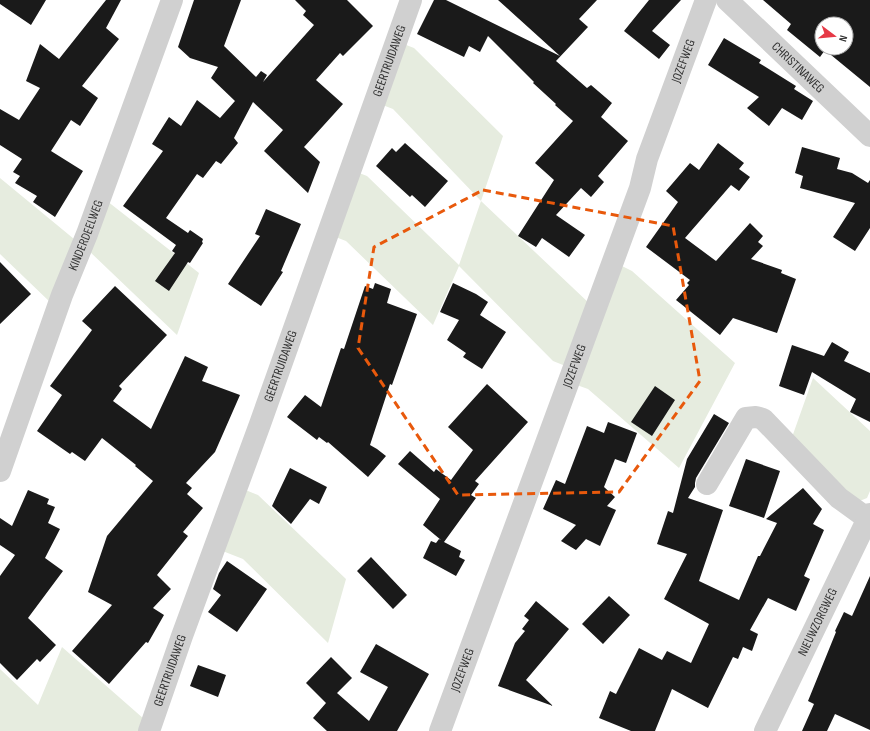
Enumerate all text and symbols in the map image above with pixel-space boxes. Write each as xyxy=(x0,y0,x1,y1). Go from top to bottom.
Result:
north arrow xyxy=(814,16,854,56)
street label: GEERTRUIDAWEG xyxy=(369,23,409,99)
text: N xyxy=(836,34,850,43)
street label: JOZEFWEG xyxy=(668,37,699,86)
street label: CHRISTINAWEG xyxy=(768,39,828,96)
street label: KINDERDEELWEG xyxy=(65,198,107,273)
street label: GEERTRUIDAWEG xyxy=(261,328,301,404)
street label: JOZEFWEG xyxy=(559,342,590,391)
street label: NIEUWZORGWEG xyxy=(794,585,841,659)
street label: GEERTRUIDAWEG xyxy=(150,632,190,709)
street label: JOZEFWEG xyxy=(447,646,478,695)

